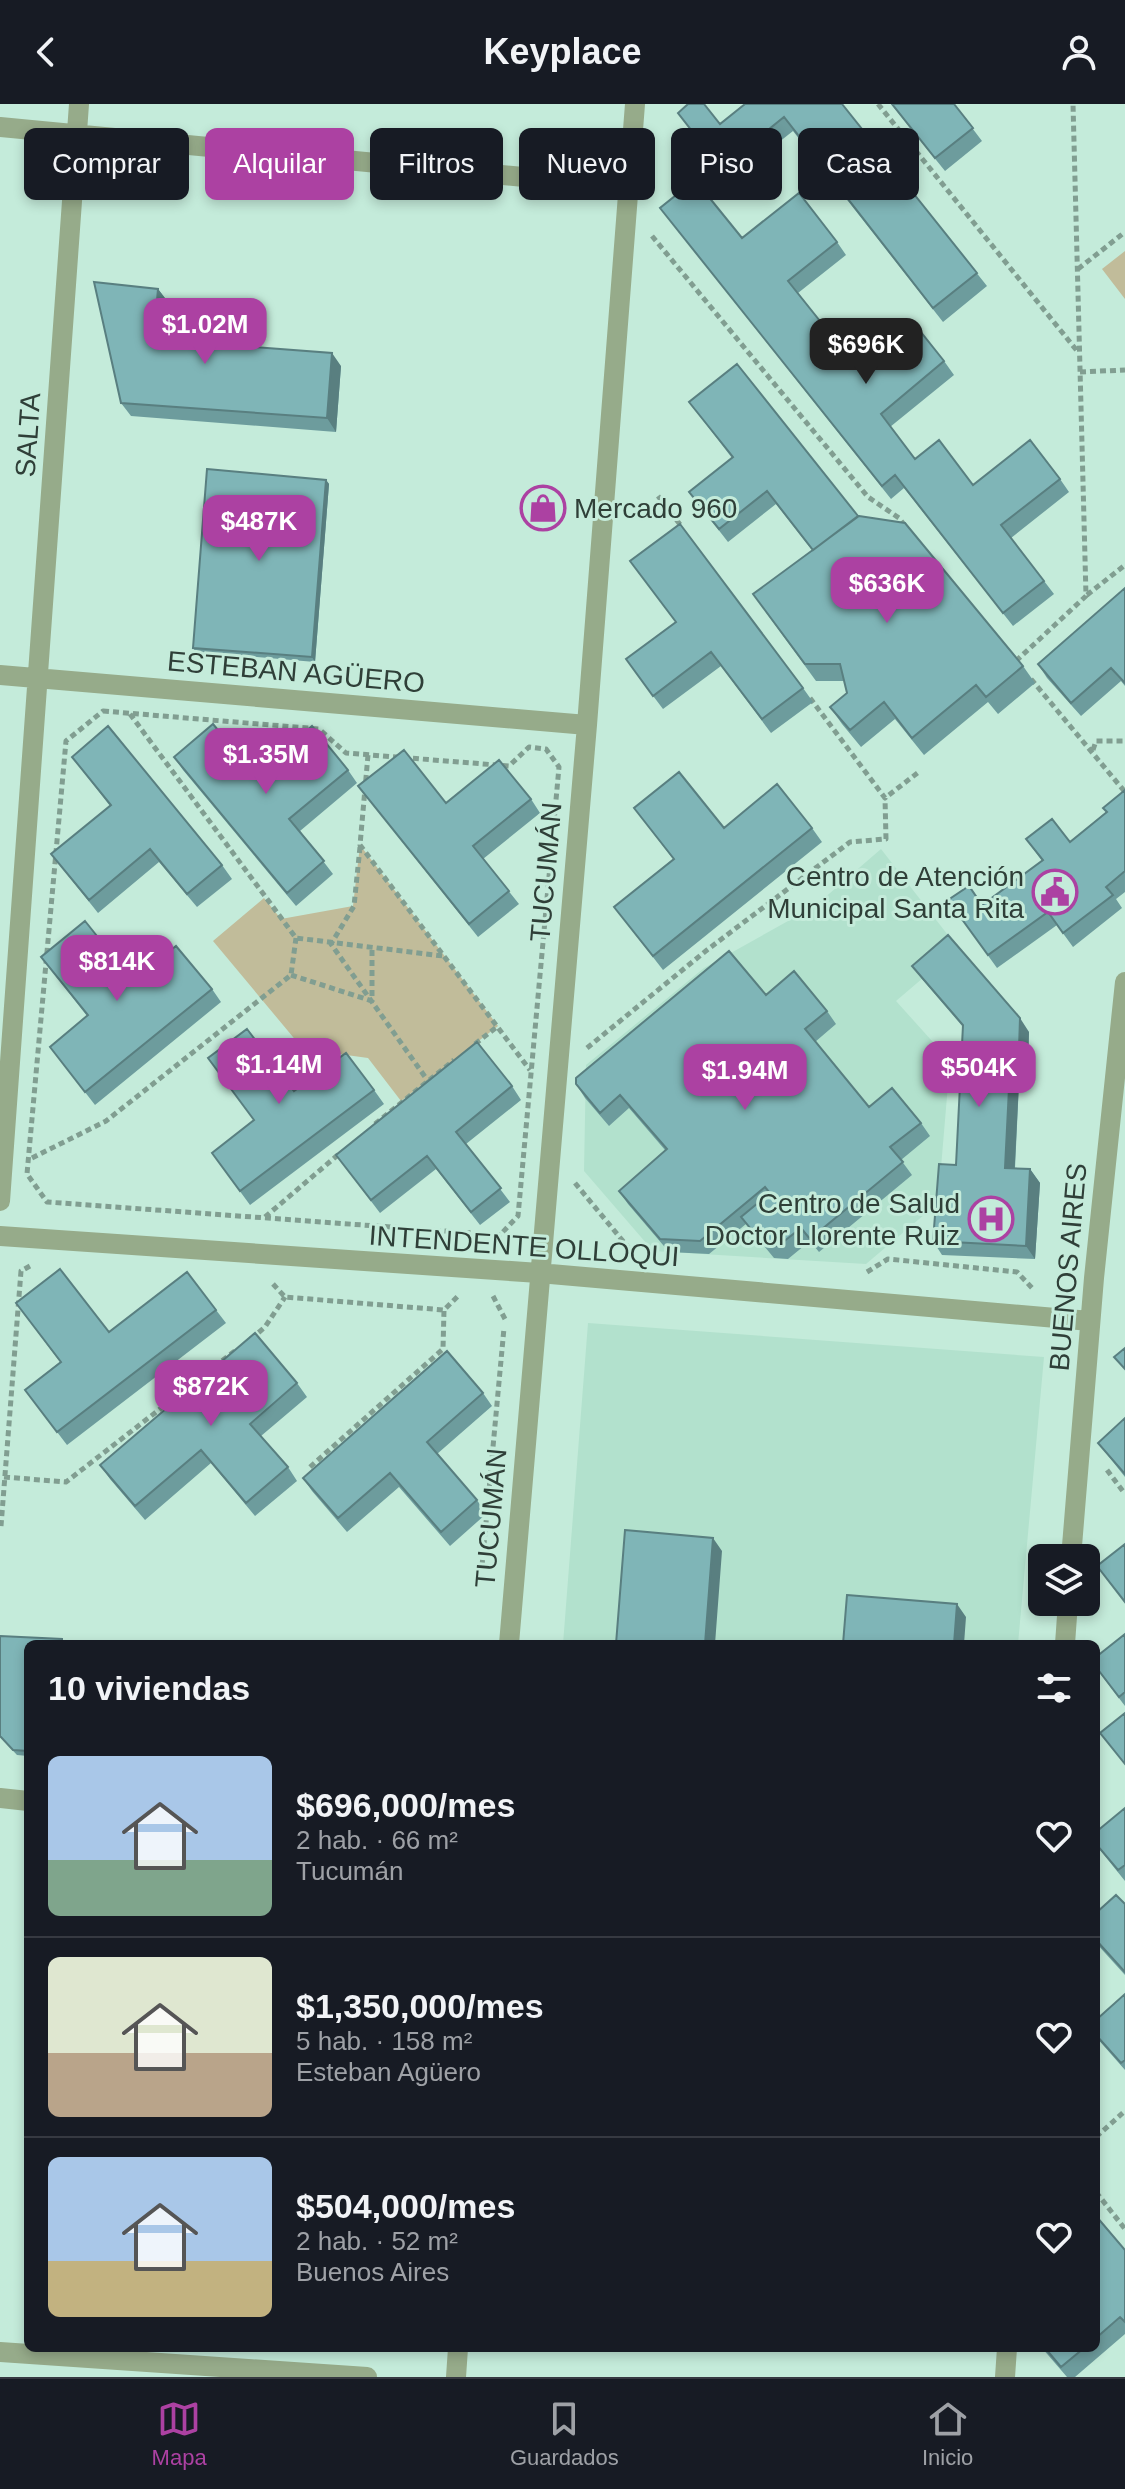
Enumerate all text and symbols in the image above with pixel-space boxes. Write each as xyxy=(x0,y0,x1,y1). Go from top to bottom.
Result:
icon: back xyxy=(24,30,68,74)
icon: person xyxy=(1057,30,1101,74)
text: Keyplace xyxy=(483,31,642,72)
chip: Comprar xyxy=(24,128,189,200)
chip: Alquilar xyxy=(205,128,354,200)
chip: Filtros xyxy=(370,128,503,200)
chip: Nuevo xyxy=(519,128,655,200)
chip: Piso xyxy=(671,128,782,200)
chip: Casa xyxy=(798,128,919,200)
pin: $1.02M xyxy=(140,298,270,366)
text: $1.02M xyxy=(162,309,248,339)
pin: $696K xyxy=(810,318,922,386)
text: $696K xyxy=(828,329,904,359)
street label: SALTA xyxy=(10,391,46,478)
shop icon: Mercado 960 xyxy=(519,484,567,532)
place label: Mercado 960 xyxy=(574,493,737,524)
pin: $487K xyxy=(203,495,315,563)
text: $487K xyxy=(221,506,297,536)
pin: $636K xyxy=(831,557,943,625)
text: $636K xyxy=(849,568,925,598)
street label: ESTEBAN AGÜERO xyxy=(166,645,426,699)
pin: $1.35M xyxy=(201,728,331,796)
text: $1.35M xyxy=(223,739,309,769)
street label: TUCUMÁN xyxy=(524,801,568,943)
place label: Centro de Atención Municipal Santa Rita xyxy=(767,861,1024,924)
public building icon: Centro de Atención Municipal Santa Rita xyxy=(1031,868,1079,916)
pin: $814K xyxy=(61,935,173,1003)
text: $814K xyxy=(79,946,155,976)
pin: $1.14M xyxy=(214,1038,344,1106)
pin: $504K xyxy=(923,1041,1035,1109)
pin: $1.94M xyxy=(680,1044,810,1112)
text: $1.14M xyxy=(236,1049,322,1079)
text: $504K xyxy=(941,1052,1017,1082)
text: $1.94M xyxy=(702,1055,788,1085)
street label: BUENOS AIRES xyxy=(1043,1162,1093,1372)
place label: Centro de Salud Doctor Llorente Ruiz xyxy=(705,1188,960,1251)
hospital icon: Centro de Salud Doctor Llorente Ruiz xyxy=(967,1195,1015,1243)
street label: INTENDENTE OLLOQUI xyxy=(368,1220,680,1272)
pin: $872K xyxy=(155,1360,267,1428)
text: $872K xyxy=(173,1371,249,1401)
street label: TUCUMÁN xyxy=(469,1447,513,1589)
map controls xyxy=(1028,1544,1100,1616)
button: layers xyxy=(1028,1544,1100,1616)
icon: filters xyxy=(1032,1666,1076,1710)
text: 10 viviendas xyxy=(48,1669,250,1707)
text: $696,000/mes xyxy=(296,1786,515,1824)
icon: home xyxy=(112,1788,208,1884)
icon: heart xyxy=(1032,1814,1076,1858)
text: 2 hab. · 66 m² xyxy=(296,1825,458,1855)
text: Tucumán xyxy=(296,1856,403,1886)
text: $1,350,000/mes xyxy=(296,1987,544,2025)
icon: home xyxy=(112,1989,208,2085)
icon: heart xyxy=(1032,2015,1076,2059)
text: 5 hab. · 158 m² xyxy=(296,2026,472,2056)
text: Esteban Agüero xyxy=(296,2057,481,2087)
text: $504,000/mes xyxy=(296,2187,515,2225)
icon: home xyxy=(112,2189,208,2285)
icon: heart xyxy=(1032,2215,1076,2259)
text: 2 hab. · 52 m² xyxy=(296,2226,458,2256)
text: Buenos Aires xyxy=(296,2257,449,2287)
tab: Mapa xyxy=(152,2397,207,2471)
tab: Guardados xyxy=(510,2397,619,2471)
tab: Inicio xyxy=(922,2397,973,2471)

